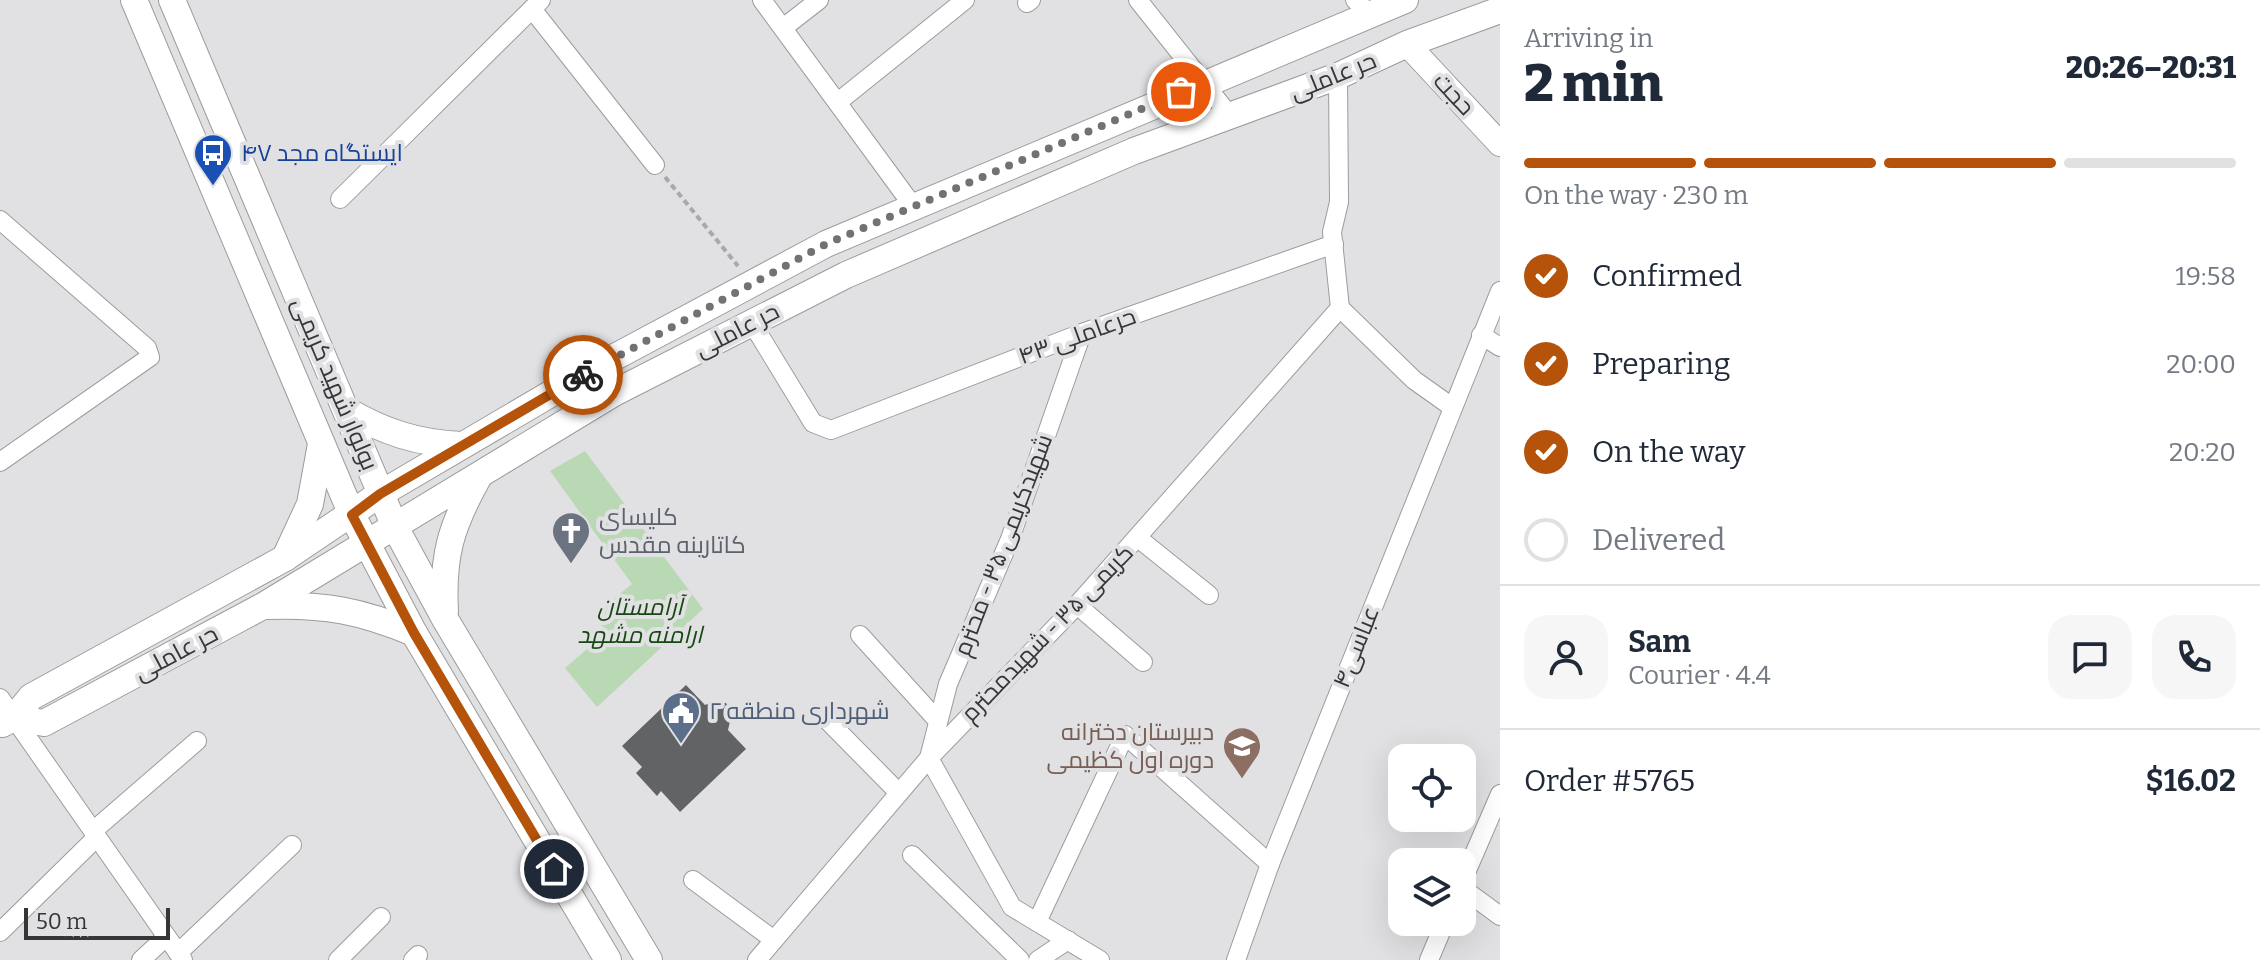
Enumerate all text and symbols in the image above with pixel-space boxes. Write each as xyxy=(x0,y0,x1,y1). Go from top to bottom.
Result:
text: Arriving in xyxy=(1524,23,1653,54)
street label: حر عاملی xyxy=(1286,46,1380,106)
text: 20:26–20:31 xyxy=(2066,50,2236,86)
text: 2 min xyxy=(1524,52,1663,115)
pin xyxy=(1147,58,1215,126)
street label: حجت xyxy=(1428,67,1480,121)
icon: bag xyxy=(1159,70,1203,114)
bus stop icon: ایستگاه مجد ۴۷ xyxy=(192,132,234,187)
place label: ایستگاه مجد ۴۷ xyxy=(241,139,403,167)
text: On the way · 230 m xyxy=(1524,180,1748,211)
icon: check xyxy=(1524,254,1568,298)
text: Confirmed xyxy=(1592,258,1742,294)
text: 19:58 xyxy=(2175,261,2236,292)
street label: بولوار شهید کریمی xyxy=(286,294,384,474)
street label: حر عاملی xyxy=(690,297,784,363)
street label: حرعاملی ۴۳ xyxy=(1015,302,1139,370)
courier xyxy=(543,335,623,415)
icon: check xyxy=(1524,342,1568,386)
text: Preparing xyxy=(1592,346,1730,382)
text: 20:00 xyxy=(2166,349,2236,380)
icon: bike xyxy=(561,353,605,397)
street label: شهیدکریمی ۳۵ - محترم xyxy=(948,430,1060,661)
icon: check xyxy=(1524,430,1568,474)
text: On the way xyxy=(1592,434,1745,470)
text: 20:20 xyxy=(2169,437,2236,468)
place label: کلیسای کاتارینه مقدس xyxy=(599,503,746,559)
church icon: کلیسای کاتارینه مقدس xyxy=(550,510,592,565)
text: Delivered xyxy=(1592,522,1725,558)
street label: کریمی ۳۵ - شهیدمحترم xyxy=(955,539,1140,729)
park label: آرامستان ارامنه مشهد xyxy=(578,593,705,649)
street label: عباسی۴ xyxy=(1327,602,1385,692)
button: person xyxy=(1524,615,1608,699)
button: chat xyxy=(2048,615,2132,699)
button: phone xyxy=(2152,615,2236,699)
street label: حر عاملی xyxy=(129,619,223,687)
text: Sam xyxy=(1628,624,1691,660)
text: Courier · 4.4 xyxy=(1628,660,1771,691)
public building icon: شهرداری منطقه ۲ xyxy=(660,690,702,745)
place label: شهرداری منطقه ۲ xyxy=(709,697,890,725)
place label: دبیرستان دخترانه دوره اول کظیمی xyxy=(1046,718,1214,774)
school or university icon: دبیرستان دخترانه دوره اول کظیمی xyxy=(1221,725,1263,780)
map controls xyxy=(1388,744,1476,936)
button: locate xyxy=(1388,744,1476,832)
text: Order #5765 xyxy=(1524,763,1695,799)
text: $16.02 xyxy=(2146,763,2236,799)
pin xyxy=(520,835,588,903)
icon: home xyxy=(532,847,576,891)
button: layers xyxy=(1388,848,1476,936)
scale bar xyxy=(24,904,170,940)
text: 50 m xyxy=(36,908,87,935)

